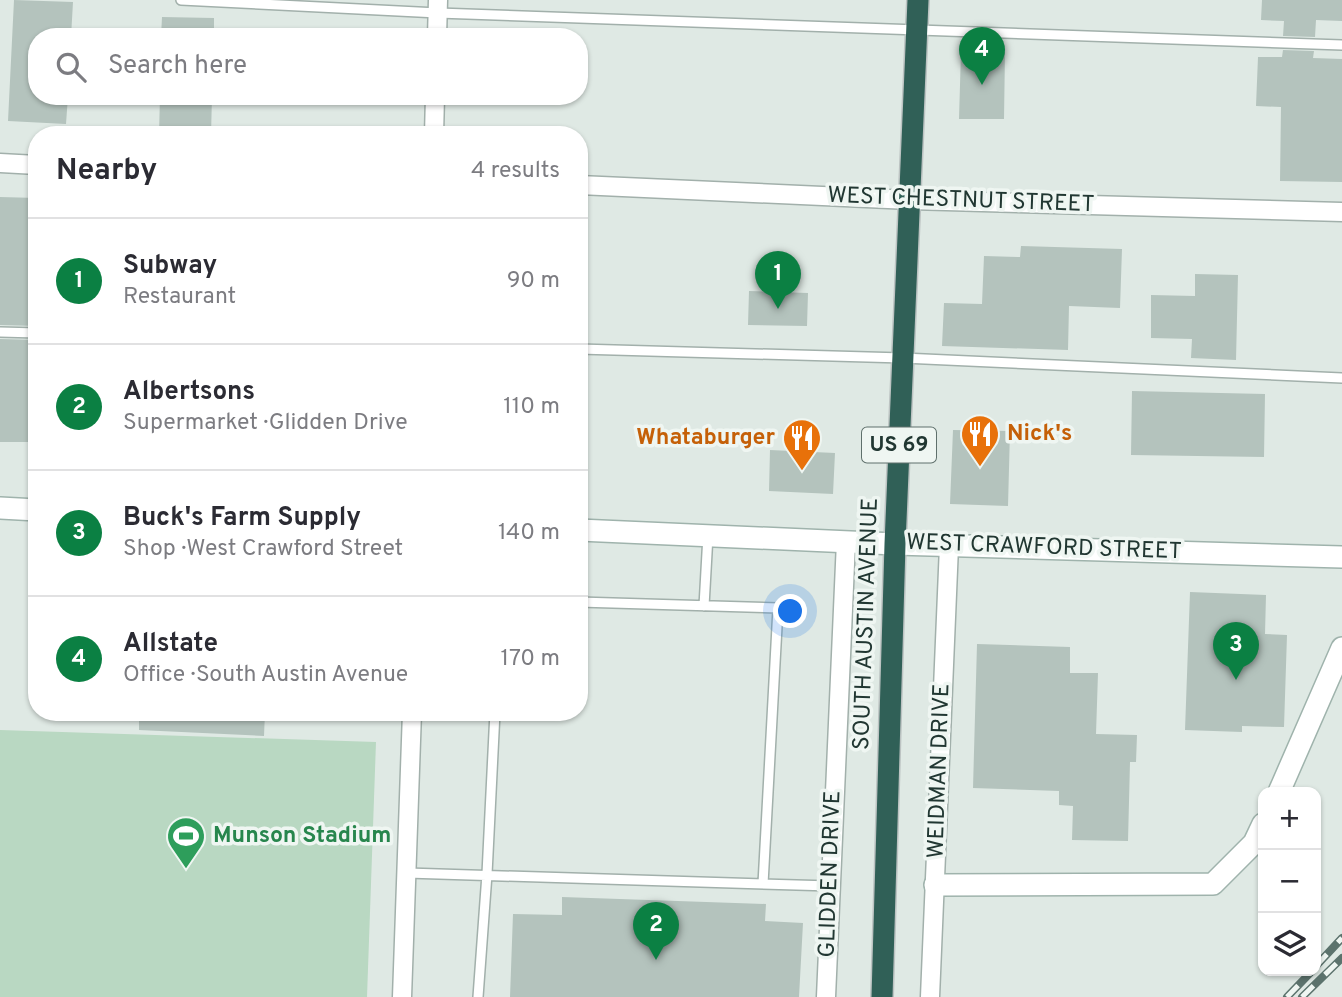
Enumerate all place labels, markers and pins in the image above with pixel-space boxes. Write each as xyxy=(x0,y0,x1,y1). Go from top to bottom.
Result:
pin: 4 xyxy=(959,27,1005,85)
pin: 1 xyxy=(755,251,801,309)
restaurant icon: Nick's xyxy=(959,413,1001,468)
restaurant icon: Whataburger xyxy=(781,417,823,472)
place label: Nick's xyxy=(1007,420,1072,449)
place label: Whataburger xyxy=(636,424,775,453)
pin: 3 xyxy=(1213,622,1259,680)
sports icon: Munson Stadium xyxy=(165,815,207,870)
place label: Munson Stadium xyxy=(213,822,391,851)
pin: 2 xyxy=(633,902,679,960)

